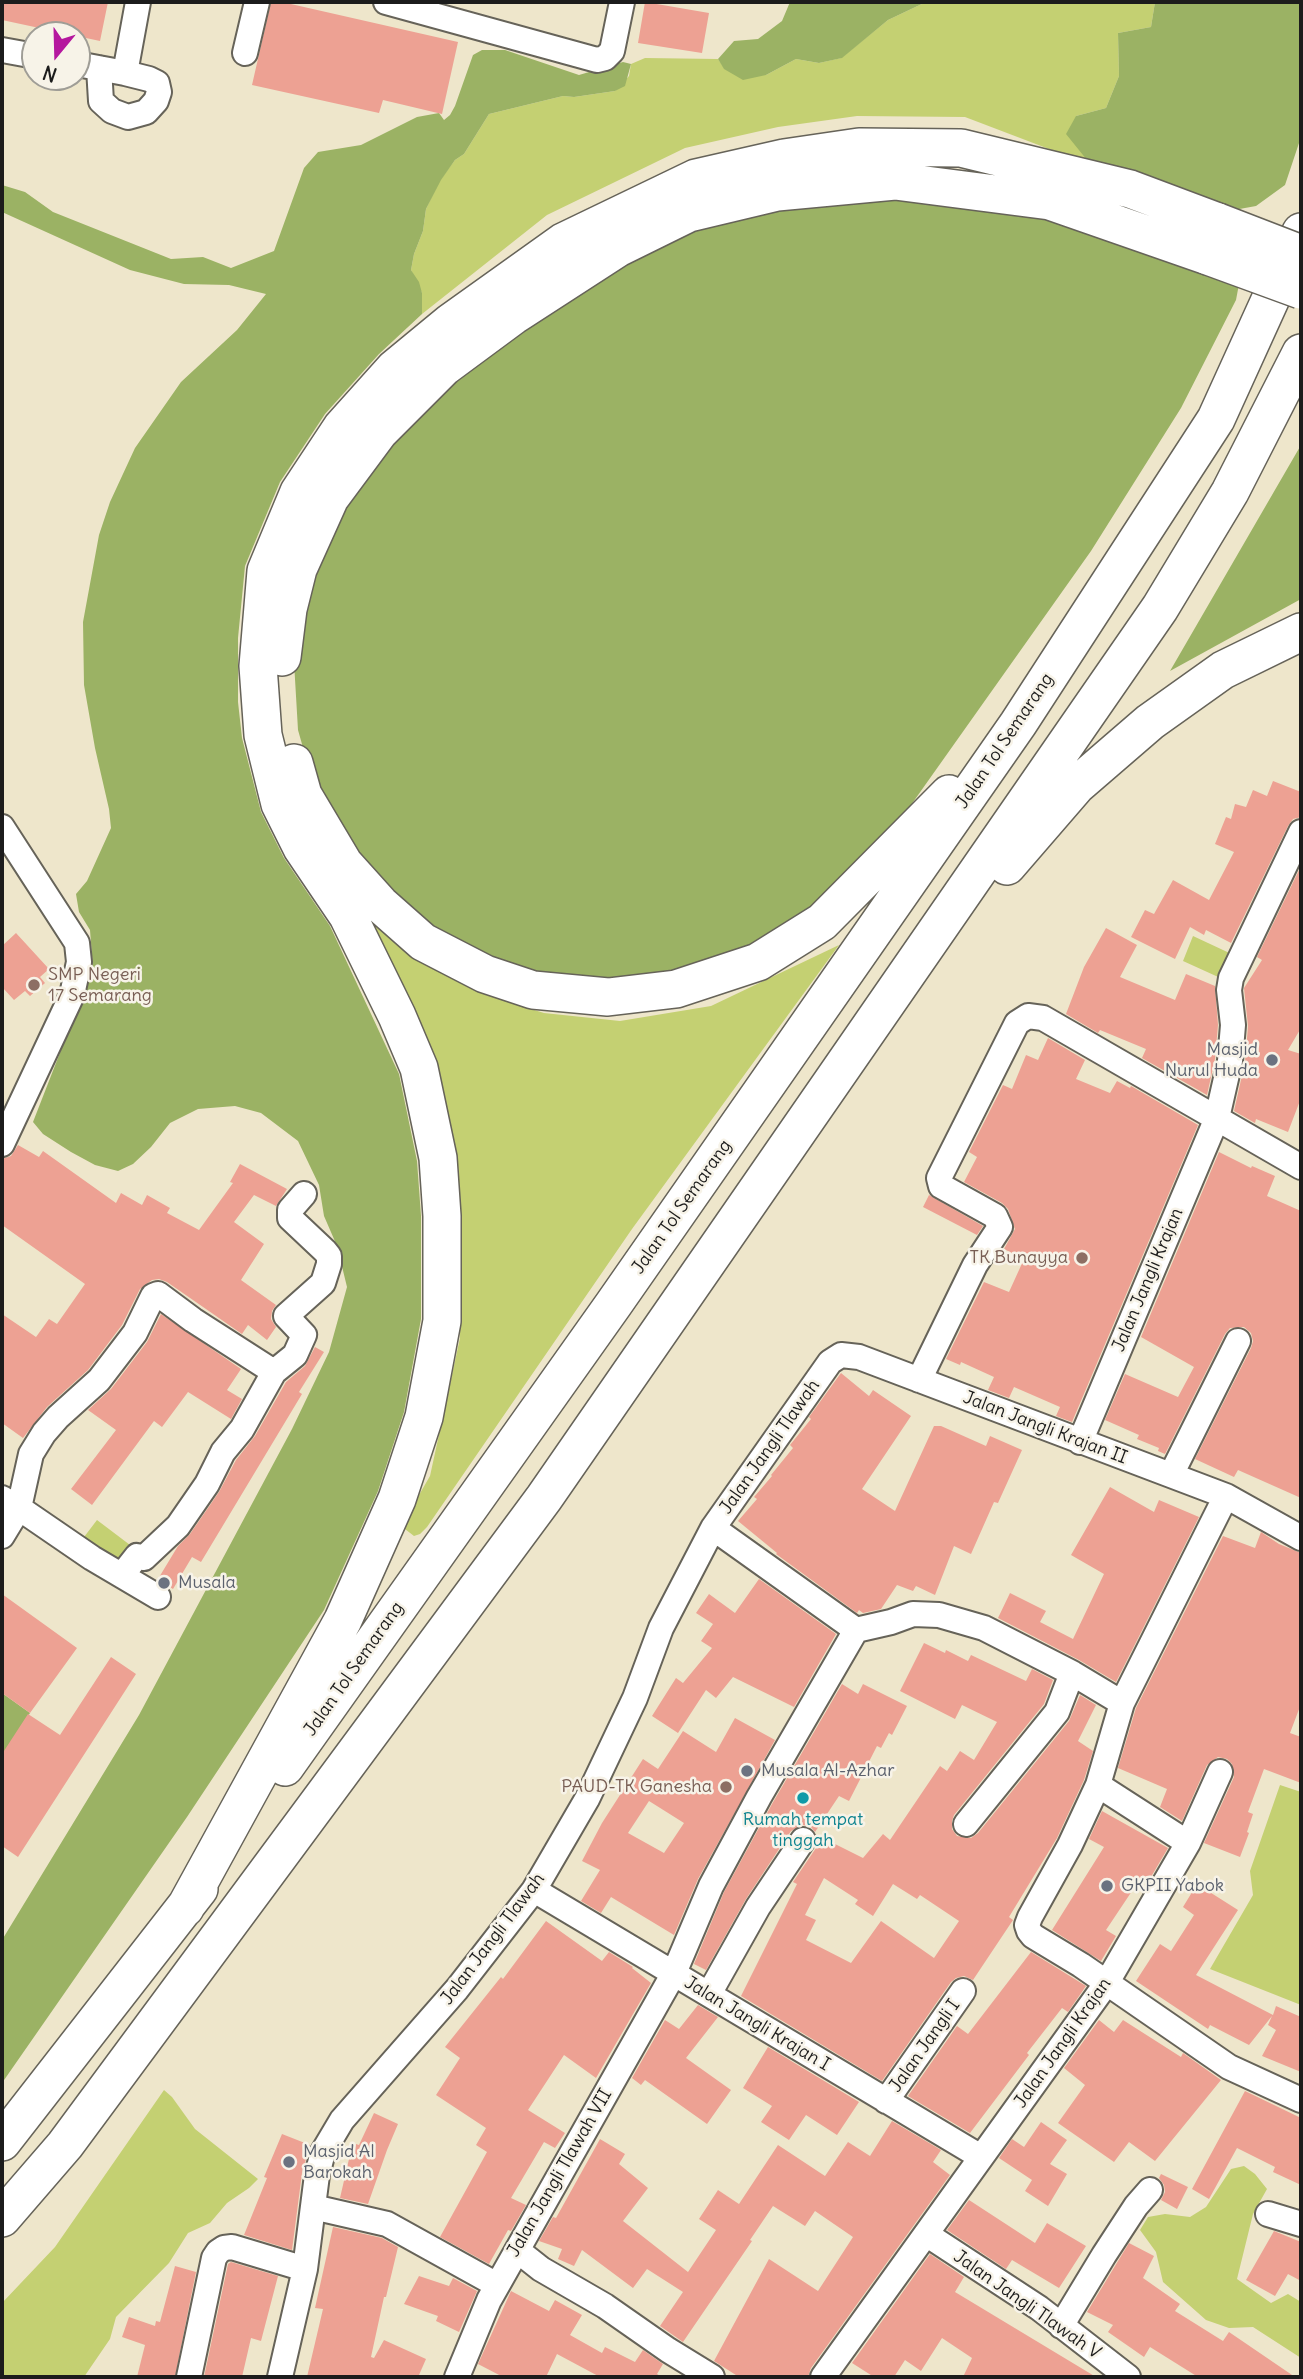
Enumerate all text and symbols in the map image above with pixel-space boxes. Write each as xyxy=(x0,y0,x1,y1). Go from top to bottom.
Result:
north arrow xyxy=(21,21,91,91)
text: N xyxy=(40,60,60,87)
street label: Jalan Tol Semarang xyxy=(952,669,1058,813)
place label: SMP Negeri 17 Semarang xyxy=(48,964,152,1006)
marker: SMP Negeri 17 Semarang xyxy=(26,977,42,993)
place label: Masjid Nurul Huda xyxy=(1165,1039,1258,1082)
marker: Masjid Nurul Huda xyxy=(1264,1052,1280,1068)
street label: Jalan Tol Semarang xyxy=(628,1136,736,1278)
street label: Jalan Jangli Krajan xyxy=(1108,1205,1188,1355)
place label: TK Bunayya xyxy=(970,1247,1068,1269)
marker: TK Bunayya xyxy=(1074,1250,1090,1266)
street label: Jalan Jangli Tlawah xyxy=(716,1376,824,1518)
street label: Jalan Jangli Krajan II xyxy=(960,1387,1130,1469)
place label: Musala xyxy=(178,1572,236,1594)
marker: Musala xyxy=(156,1575,172,1591)
street label: Jalan Tol Semarang xyxy=(300,1598,408,1740)
place label: Musala Al-Azhar xyxy=(761,1760,895,1782)
marker: Musala Al-Azhar xyxy=(739,1763,755,1779)
place label: PAUD-TK Ganesha xyxy=(561,1776,712,1798)
marker: PAUD-TK Ganesha xyxy=(718,1779,734,1795)
marker: Rumah tempat tinggah xyxy=(795,1790,811,1806)
place label: Rumah tempat tinggah xyxy=(743,1809,863,1852)
street label: Jalan Jangli Tlawah xyxy=(436,1869,550,2009)
place label: GKPII Yabok xyxy=(1121,1875,1224,1897)
marker: GKPII Yabok xyxy=(1099,1878,1115,1894)
street label: Jalan Jangli Krajan I xyxy=(680,1972,834,2076)
street label: Jalan Jangli Krajan xyxy=(1010,1974,1116,2112)
street label: Jalan Jangli I xyxy=(885,1995,965,2097)
street label: Jalan Jangli Tlawah VII xyxy=(503,2085,617,2261)
place label: Masjid Al Barokah xyxy=(303,2141,374,2184)
marker: Masjid Al Barokah xyxy=(281,2154,297,2170)
street label: Jalan Jangli Tlawah V xyxy=(949,2246,1105,2364)

